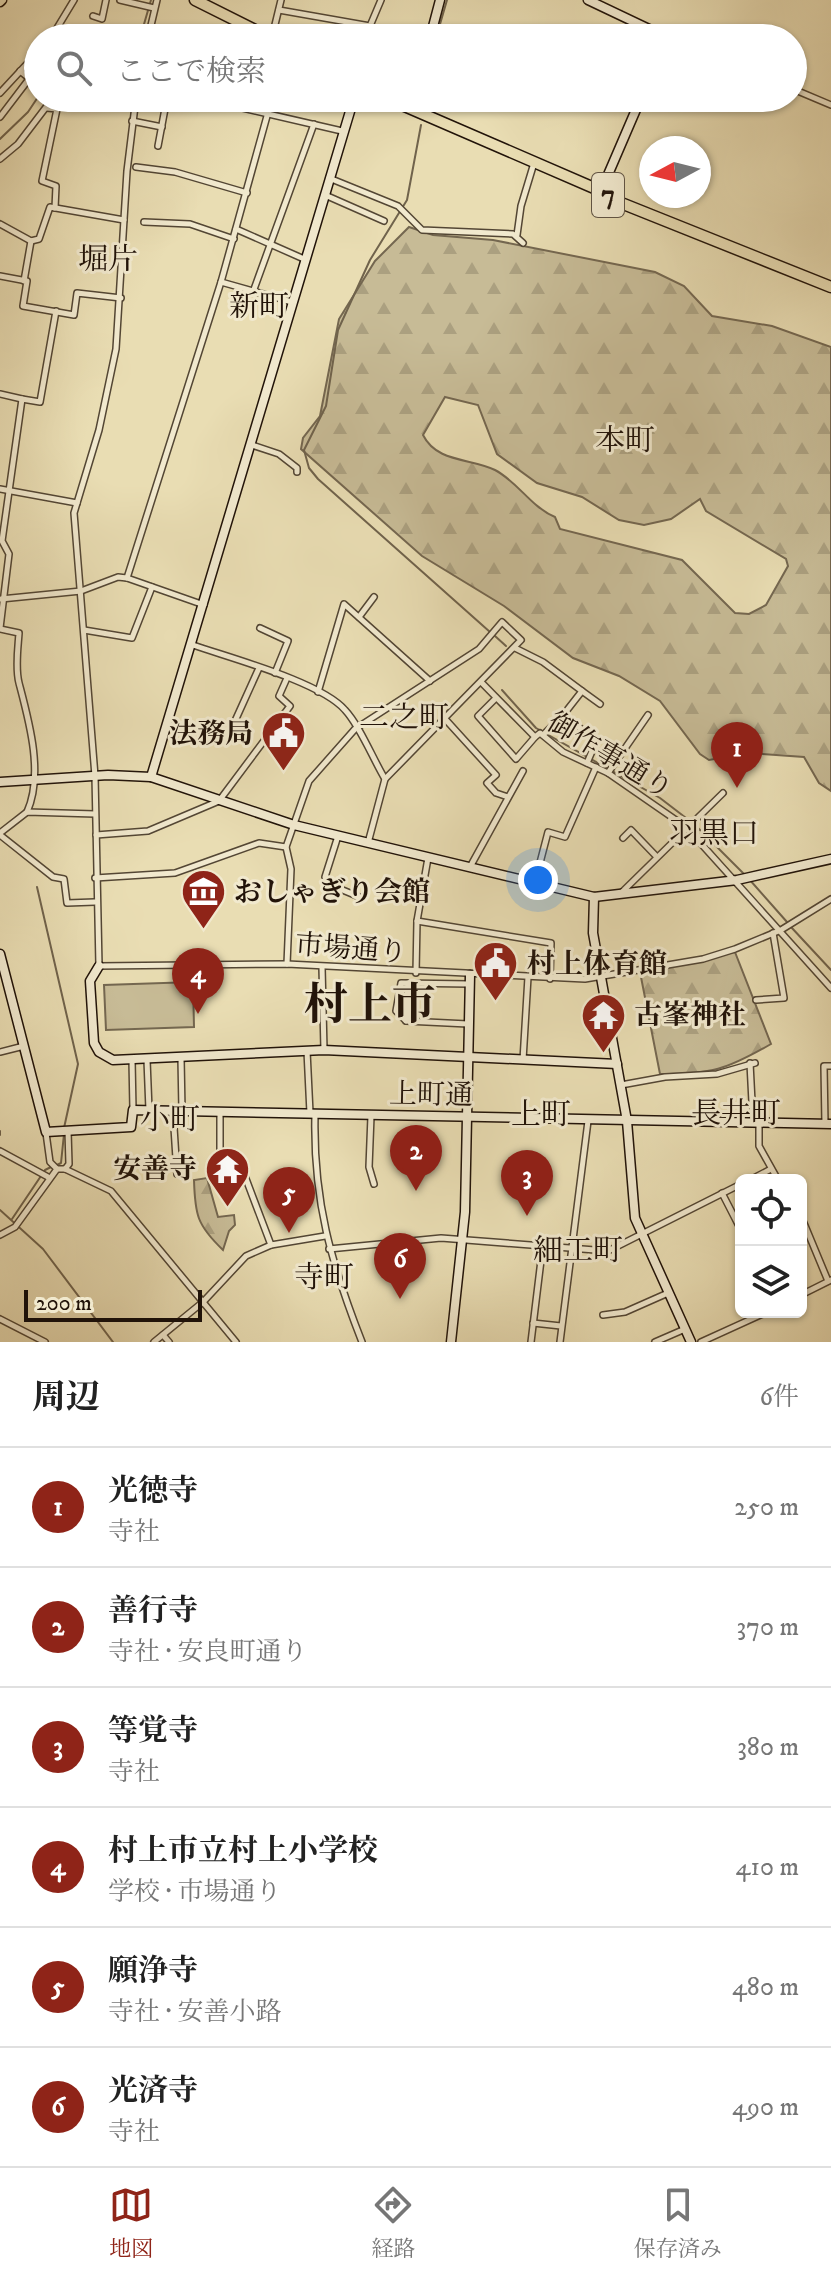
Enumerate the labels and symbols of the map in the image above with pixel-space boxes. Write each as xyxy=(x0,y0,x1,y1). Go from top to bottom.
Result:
north arrow xyxy=(639,136,711,208)
road number: 7 xyxy=(592,173,624,217)
district label: 堀片 xyxy=(78,242,138,279)
district label: 新町 xyxy=(229,289,289,326)
district label: 本町 xyxy=(595,423,655,460)
district label: 二之町 xyxy=(359,700,449,737)
street label: 御作事通り xyxy=(541,705,679,807)
public building icon: 法務局 xyxy=(260,710,308,773)
place label: 法務局 xyxy=(169,717,253,752)
pin: 1 xyxy=(711,722,763,788)
district label: 羽黒口 xyxy=(669,816,759,853)
your location xyxy=(518,860,558,900)
museum icon: おしゃぎり会館 xyxy=(179,868,227,931)
place label: おしゃぎり会館 xyxy=(234,875,430,910)
street label: 市場通り xyxy=(294,928,408,970)
public building icon: 村上体育館 xyxy=(472,940,520,1003)
place label: 村上体育館 xyxy=(527,947,667,982)
pin: 4 xyxy=(172,948,224,1014)
district label: 村上市 xyxy=(304,979,436,1034)
temple icon: 古峯神社 xyxy=(579,991,627,1054)
place label: 古峯神社 xyxy=(634,998,746,1033)
street label: 上町通 xyxy=(389,1077,473,1113)
district label: 長井町 xyxy=(691,1096,781,1133)
district label: 上町 xyxy=(511,1097,571,1134)
district label: 小町 xyxy=(140,1102,200,1139)
pin: 2 xyxy=(390,1125,442,1191)
temple icon: 安善寺 xyxy=(204,1145,252,1208)
pin: 3 xyxy=(501,1150,553,1216)
place label: 安善寺 xyxy=(113,1152,197,1187)
pin: 5 xyxy=(263,1167,315,1233)
pin: 6 xyxy=(374,1233,426,1299)
district label: 細工町 xyxy=(533,1233,623,1270)
district label: 寺町 xyxy=(294,1260,354,1297)
scale bar xyxy=(24,1286,202,1322)

